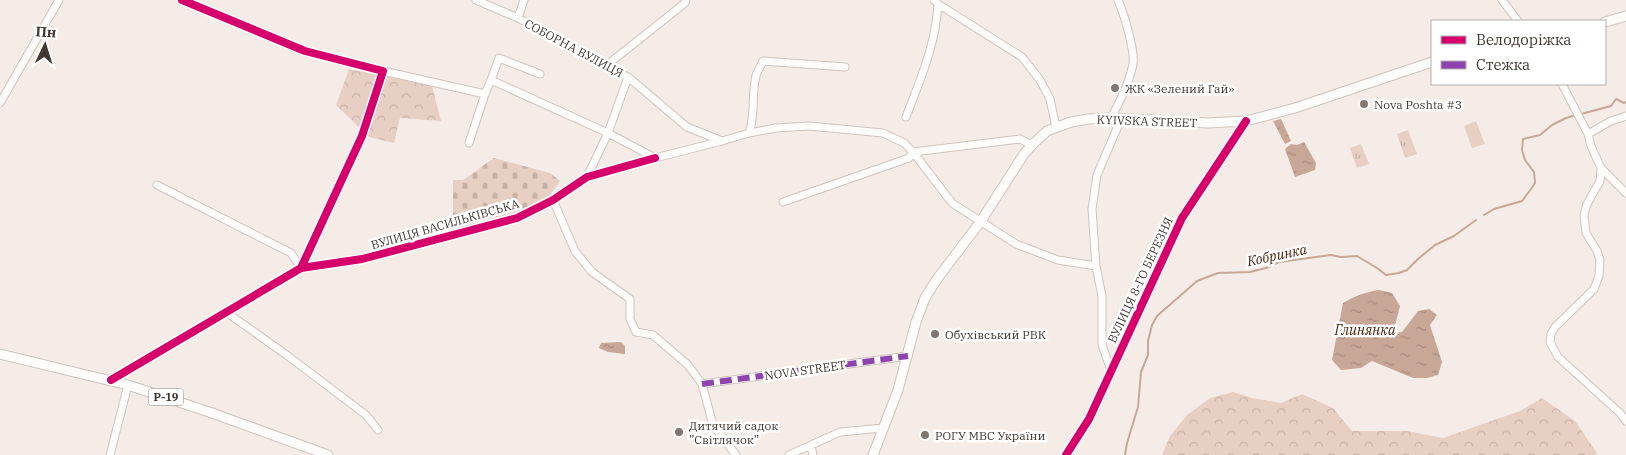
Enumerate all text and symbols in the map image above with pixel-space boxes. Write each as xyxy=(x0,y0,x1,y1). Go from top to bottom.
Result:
street label: СОБОРНА ВУЛИЦЯ xyxy=(522,16,626,80)
north arrow xyxy=(20,20,70,70)
legend xyxy=(1431,20,1606,85)
text: Пн xyxy=(35,22,57,42)
text: Велодоріжка xyxy=(1476,30,1572,49)
text: Стежка xyxy=(1476,55,1530,74)
place label: ЖК «Зелений Гай» xyxy=(1125,81,1234,96)
marker: ЖК «Зелений Гай» xyxy=(1109,82,1121,94)
place label: Nova Poshta #3 xyxy=(1374,97,1462,112)
marker: Nova Poshta #3 xyxy=(1358,98,1370,110)
street label: KYIVSKA STREET xyxy=(1096,112,1198,130)
street label: ВУЛИЦЯ ВАСИЛЬКІВСЬКА xyxy=(369,195,521,252)
street label: ВУЛИЦЯ 8-ГО БЕРЕЗНЯ xyxy=(1104,215,1176,345)
water label: Кобринка xyxy=(1244,240,1309,270)
water label: Глинянка xyxy=(1334,321,1396,339)
place label: Обухівський РВК xyxy=(945,327,1047,342)
marker: Обухівський РВК xyxy=(929,328,941,340)
street label: NOVA STREET xyxy=(763,357,847,383)
road number: Р-19 xyxy=(148,388,184,406)
place label: Дитячий садок ”Світлячок” xyxy=(689,418,778,447)
marker: Дитячий садок ”Світлячок” xyxy=(673,426,685,438)
place label: РОГУ МВС України xyxy=(935,428,1045,443)
marker: РОГУ МВС України xyxy=(919,429,931,441)

